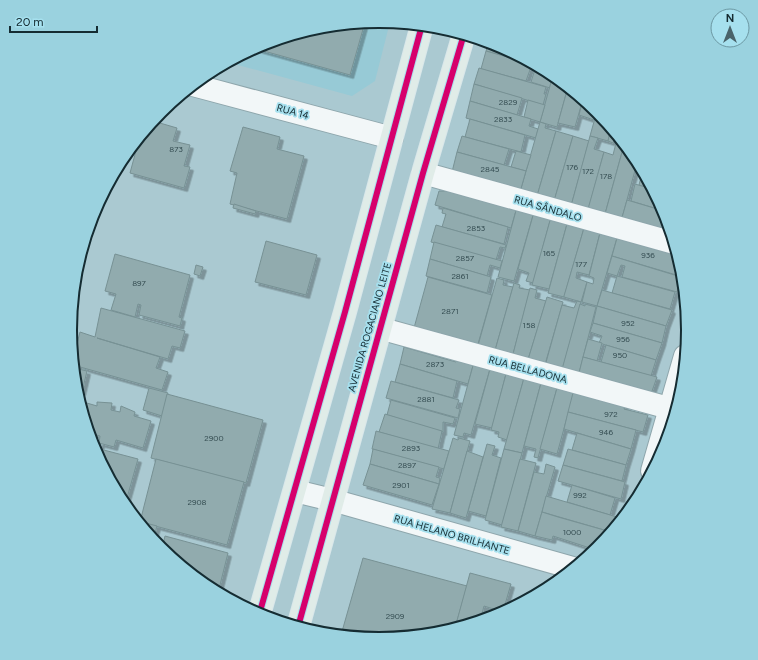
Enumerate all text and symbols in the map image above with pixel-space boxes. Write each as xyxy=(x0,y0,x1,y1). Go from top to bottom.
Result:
scale bar xyxy=(10,8,97,34)
north arrow xyxy=(710,8,750,48)
text: N xyxy=(726,12,734,25)
text: 20 m xyxy=(16,15,44,29)
house number: 2829 xyxy=(499,97,518,107)
street label: RUA 14 xyxy=(275,101,310,122)
house number: 2833 xyxy=(494,114,512,124)
house number: 873 xyxy=(169,144,183,154)
house number: 176 xyxy=(566,162,579,172)
house number: 2845 xyxy=(481,164,500,174)
house number: 172 xyxy=(582,166,594,176)
house number: 178 xyxy=(600,171,612,181)
street label: RUA SÂNDALO xyxy=(513,193,583,224)
house number: 2853 xyxy=(467,223,485,233)
house number: 165 xyxy=(543,248,556,258)
house number: 936 xyxy=(641,250,655,260)
house number: 2857 xyxy=(456,253,475,263)
house number: 177 xyxy=(575,259,588,269)
street label: AVENIDA ROGACIANO LEITE xyxy=(345,261,394,393)
house number: 2861 xyxy=(451,271,469,281)
house number: 897 xyxy=(132,278,147,288)
house number: 2871 xyxy=(442,306,458,316)
house number: 952 xyxy=(621,318,635,328)
house number: 158 xyxy=(523,320,535,330)
house number: 956 xyxy=(616,334,630,344)
house number: 950 xyxy=(613,350,627,360)
street label: RUA BELLADONA xyxy=(487,353,569,386)
house number: 2873 xyxy=(426,359,444,369)
house number: 2881 xyxy=(417,394,435,404)
house number: 972 xyxy=(604,409,618,419)
house number: 946 xyxy=(599,427,613,437)
house number: 2900 xyxy=(204,433,224,443)
house number: 2893 xyxy=(402,443,420,453)
house number: 2897 xyxy=(398,460,417,470)
house number: 2901 xyxy=(392,480,410,490)
house number: 992 xyxy=(573,490,587,500)
house number: 2908 xyxy=(187,497,207,507)
street label: RUA HELANO BRILHANTE xyxy=(393,512,511,557)
house number: 1000 xyxy=(563,527,581,537)
house number: 2909 xyxy=(386,611,405,621)

